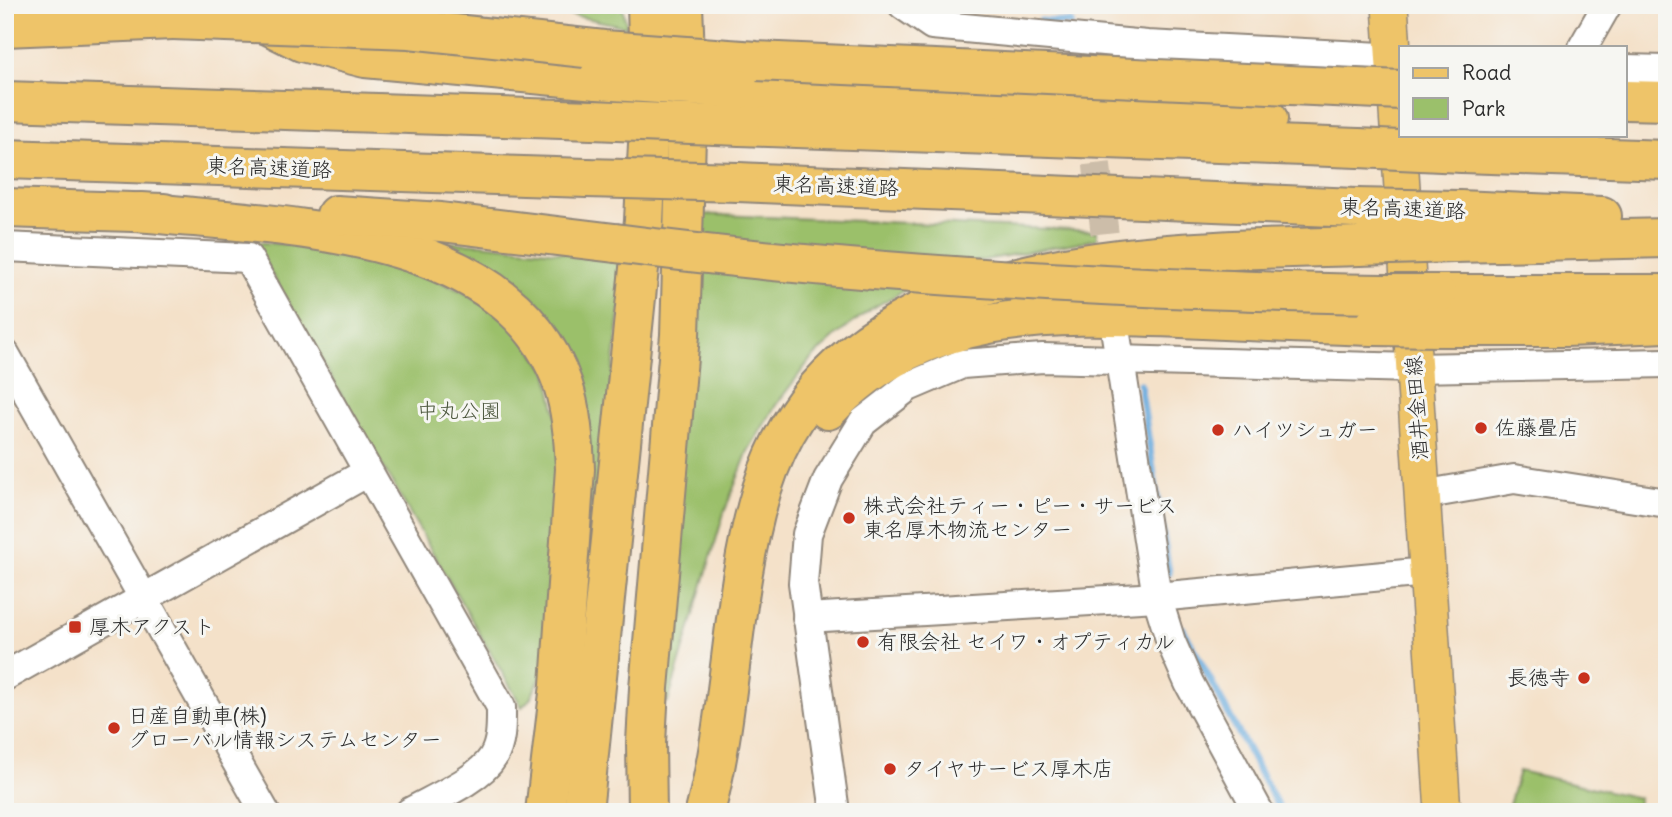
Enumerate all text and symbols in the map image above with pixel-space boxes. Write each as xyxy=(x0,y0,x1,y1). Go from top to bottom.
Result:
legend xyxy=(1399,46,1626,136)
text: Road xyxy=(1462,59,1511,86)
text: Park xyxy=(1462,95,1505,122)
street label: 東名高速道路 xyxy=(206,152,332,183)
street label: 東名高速道路 xyxy=(773,170,899,201)
street label: 東名高速道路 xyxy=(1340,193,1466,224)
street label: 酒井金田線 xyxy=(1399,355,1434,461)
park label: 中丸公園 xyxy=(417,397,501,424)
place label: 佐藤畳店 xyxy=(1495,414,1579,441)
place label: ハイツシュガー xyxy=(1232,416,1378,443)
marker: 佐藤畳店 xyxy=(1473,420,1489,436)
marker: ハイツシュガー xyxy=(1210,422,1226,438)
place label: 株式会社ティー・ピー・サービス 東名厚木物流センター xyxy=(863,492,1177,543)
marker: 株式会社ティー・ピー・サービス 東名厚木物流センター xyxy=(841,510,857,526)
place label: 厚木アクスト xyxy=(89,613,215,640)
marker: 厚木アクスト xyxy=(67,619,83,635)
place label: 有限会社 セイワ・オプティカル xyxy=(877,628,1175,655)
marker: 有限会社 セイワ・オプティカル xyxy=(855,634,871,650)
place label: 長徳寺 xyxy=(1507,664,1570,691)
marker: 長徳寺 xyxy=(1576,670,1592,686)
place label: 日産自動車(株) グローバル情報システムセンター xyxy=(128,702,442,753)
marker: 日産自動車(株) グローバル情報システムセンター xyxy=(106,720,122,736)
place label: タイヤサービス厚木店 xyxy=(904,755,1113,782)
marker: タイヤサービス厚木店 xyxy=(882,761,898,777)

